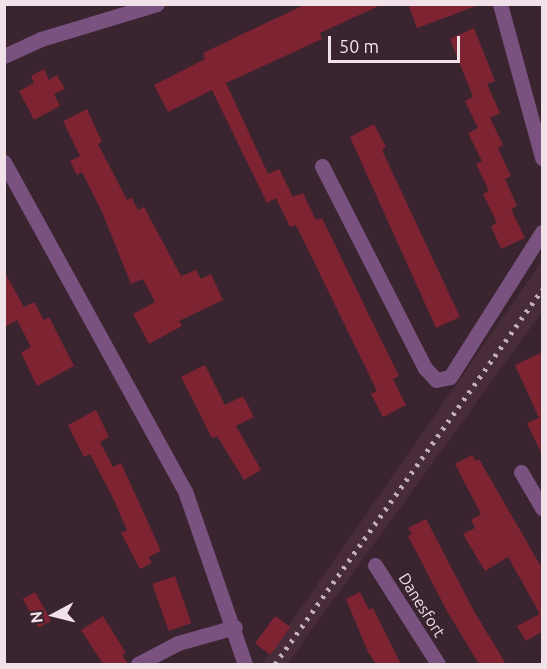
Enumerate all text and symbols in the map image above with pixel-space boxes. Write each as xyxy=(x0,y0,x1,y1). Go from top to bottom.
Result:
scale bar xyxy=(331,24,463,62)
text: 50 m xyxy=(339,36,379,56)
street label: Danesfort xyxy=(395,569,449,641)
north arrow xyxy=(24,585,84,645)
text: N xyxy=(26,610,46,624)

